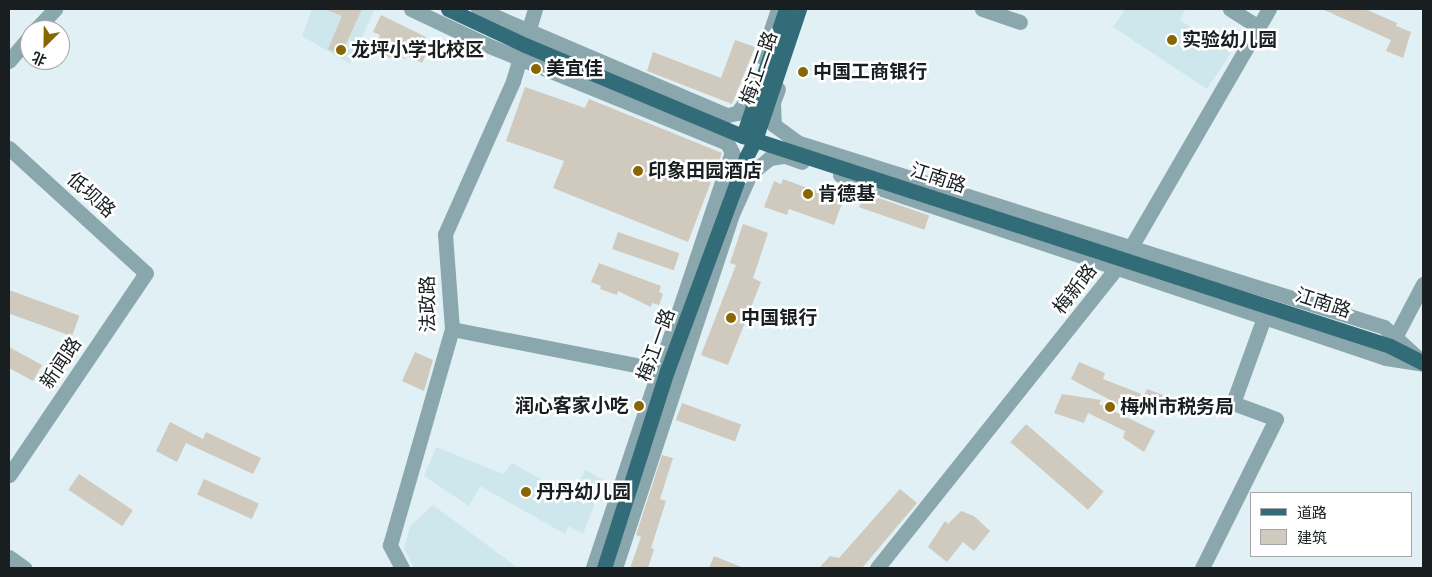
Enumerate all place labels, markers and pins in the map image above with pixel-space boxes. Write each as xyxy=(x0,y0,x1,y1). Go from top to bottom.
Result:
place label: 实验幼儿园 xyxy=(1182,29,1277,51)
marker: 实验幼儿园 xyxy=(1166,34,1178,46)
place label: 龙坪小学北校区 xyxy=(351,39,484,61)
marker: 龙坪小学北校区 xyxy=(335,44,347,56)
place label: 美宜佳 xyxy=(546,58,603,80)
place label: 中国工商银行 xyxy=(813,61,927,83)
marker: 美宜佳 xyxy=(530,63,542,75)
marker: 中国工商银行 xyxy=(797,66,809,78)
place label: 印象田园酒店 xyxy=(648,160,762,182)
marker: 印象田园酒店 xyxy=(632,165,644,177)
place label: 肯德基 xyxy=(818,183,875,205)
marker: 肯德基 xyxy=(802,188,814,200)
place label: 中国银行 xyxy=(741,307,817,329)
marker: 中国银行 xyxy=(725,312,737,324)
place label: 润心客家小吃 xyxy=(515,395,629,417)
place label: 梅州市税务局 xyxy=(1120,396,1234,418)
marker: 润心客家小吃 xyxy=(633,400,645,412)
marker: 梅州市税务局 xyxy=(1104,401,1116,413)
place label: 丹丹幼儿园 xyxy=(536,481,631,503)
marker: 丹丹幼儿园 xyxy=(520,486,532,498)

